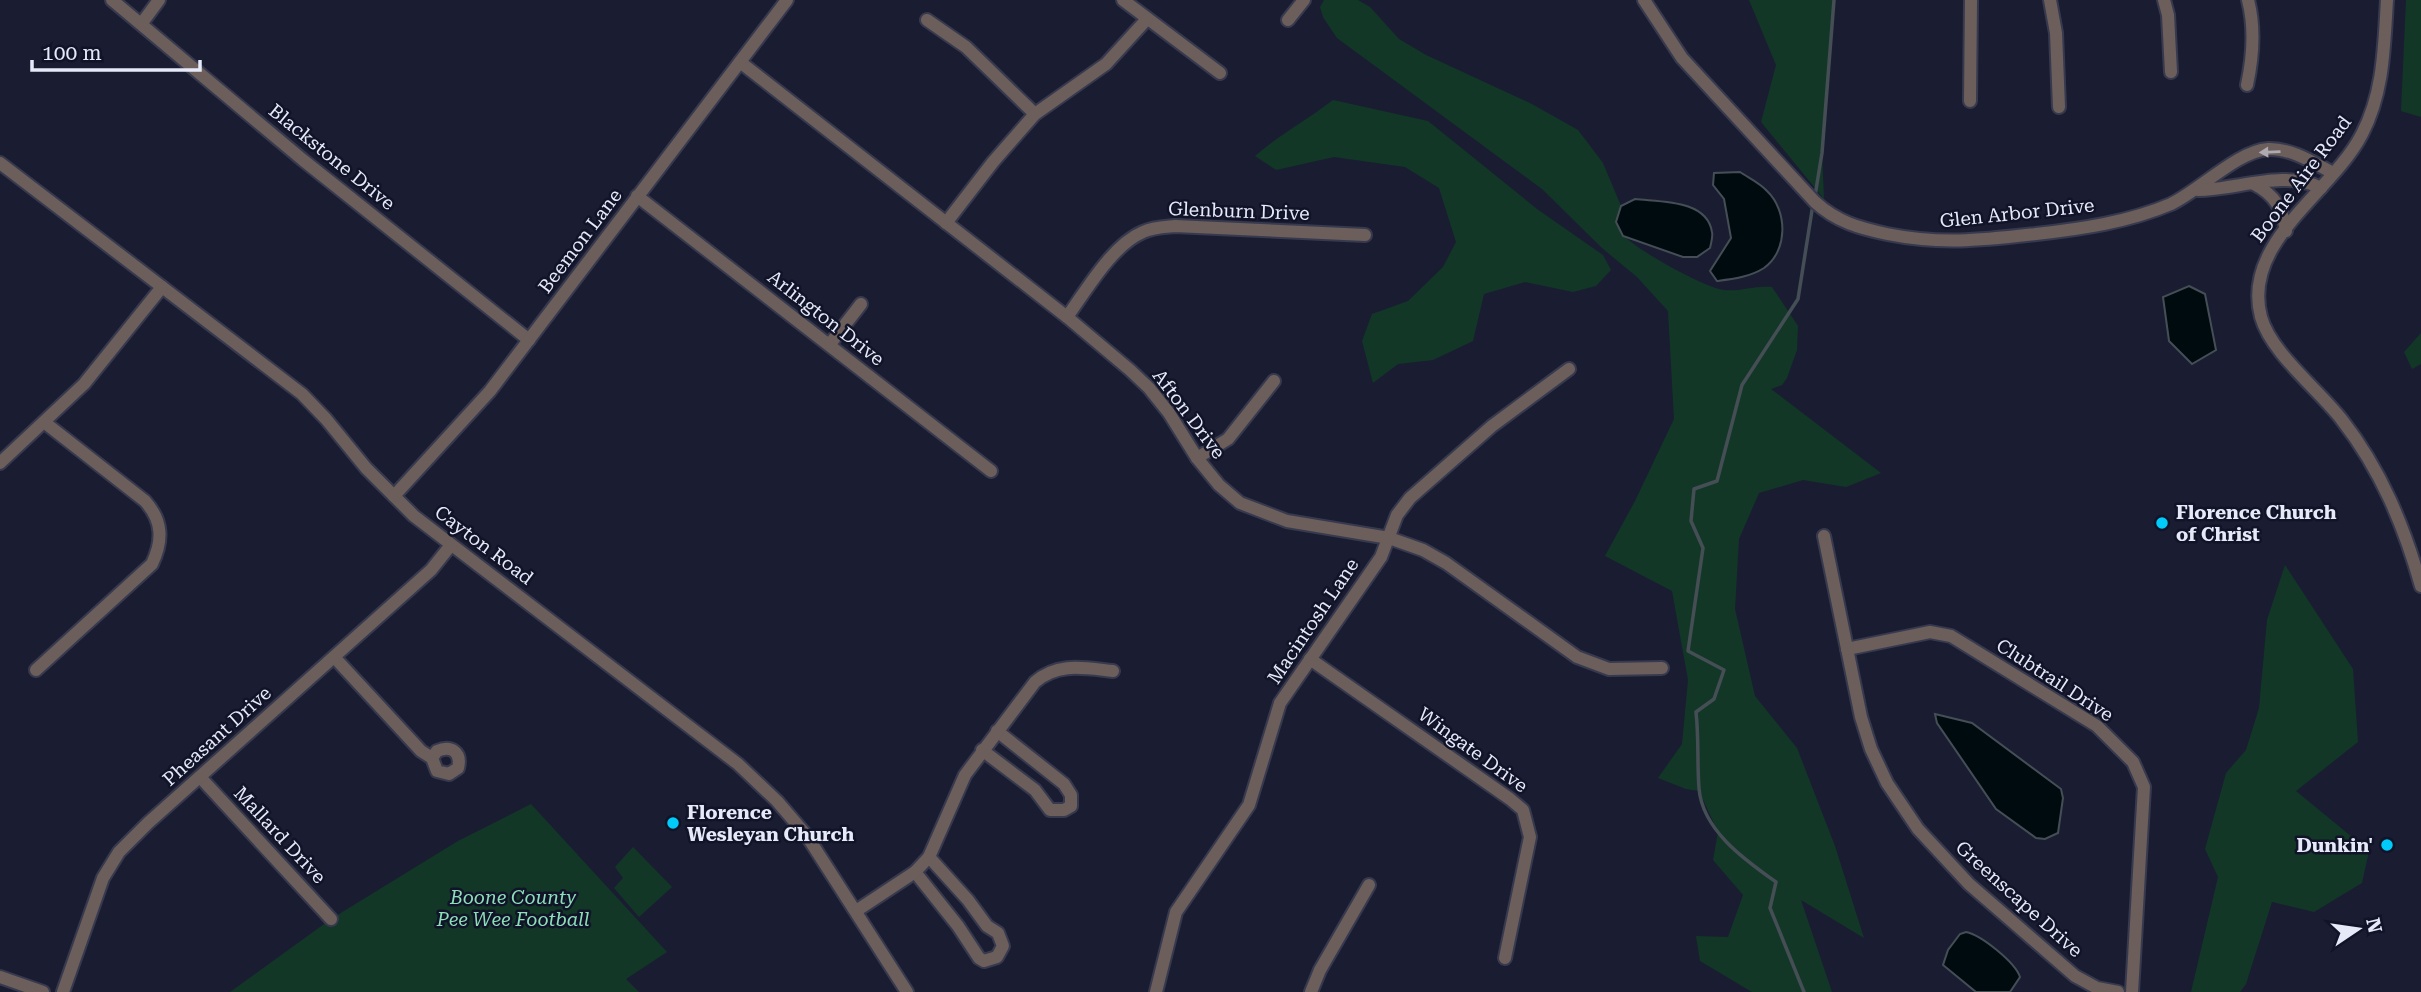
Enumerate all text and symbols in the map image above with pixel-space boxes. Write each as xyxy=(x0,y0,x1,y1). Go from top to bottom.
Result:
scale bar xyxy=(32,28,200,72)
text: 100 m xyxy=(42,41,102,65)
street label: Blackstone Drive xyxy=(264,99,400,215)
street label: Boone Aire Road xyxy=(2246,111,2356,247)
one-way arrow xyxy=(2259,146,2281,158)
street label: Beemon Lane xyxy=(533,184,627,298)
street label: Glen Arbor Drive xyxy=(1939,193,2095,233)
street label: Glenburn Drive xyxy=(1168,197,1310,225)
street label: Arlington Drive xyxy=(763,265,889,371)
street label: Afton Drive xyxy=(1148,365,1230,463)
street label: Cayton Road xyxy=(430,500,538,590)
place label: Florence Church of Christ xyxy=(2176,501,2337,546)
marker: Florence Church of Christ xyxy=(2154,515,2170,531)
street label: Macintosh Lane xyxy=(1262,554,1364,688)
street label: Clubtrail Drive xyxy=(1992,634,2118,726)
street label: Pheasant Drive xyxy=(158,681,276,791)
street label: Wingate Drive xyxy=(1414,703,1532,797)
street label: Mallard Drive xyxy=(229,782,331,888)
place label: Florence Wesleyan Church xyxy=(687,801,855,846)
marker: Florence Wesleyan Church xyxy=(665,815,681,831)
place label: Dunkin' xyxy=(2297,834,2373,857)
street label: Greenscape Drive xyxy=(1951,836,2087,962)
marker: Dunkin' xyxy=(2379,837,2395,853)
park label: Boone County Pee Wee Football xyxy=(436,886,590,931)
north arrow xyxy=(2323,894,2393,964)
text: N xyxy=(2361,916,2387,935)

